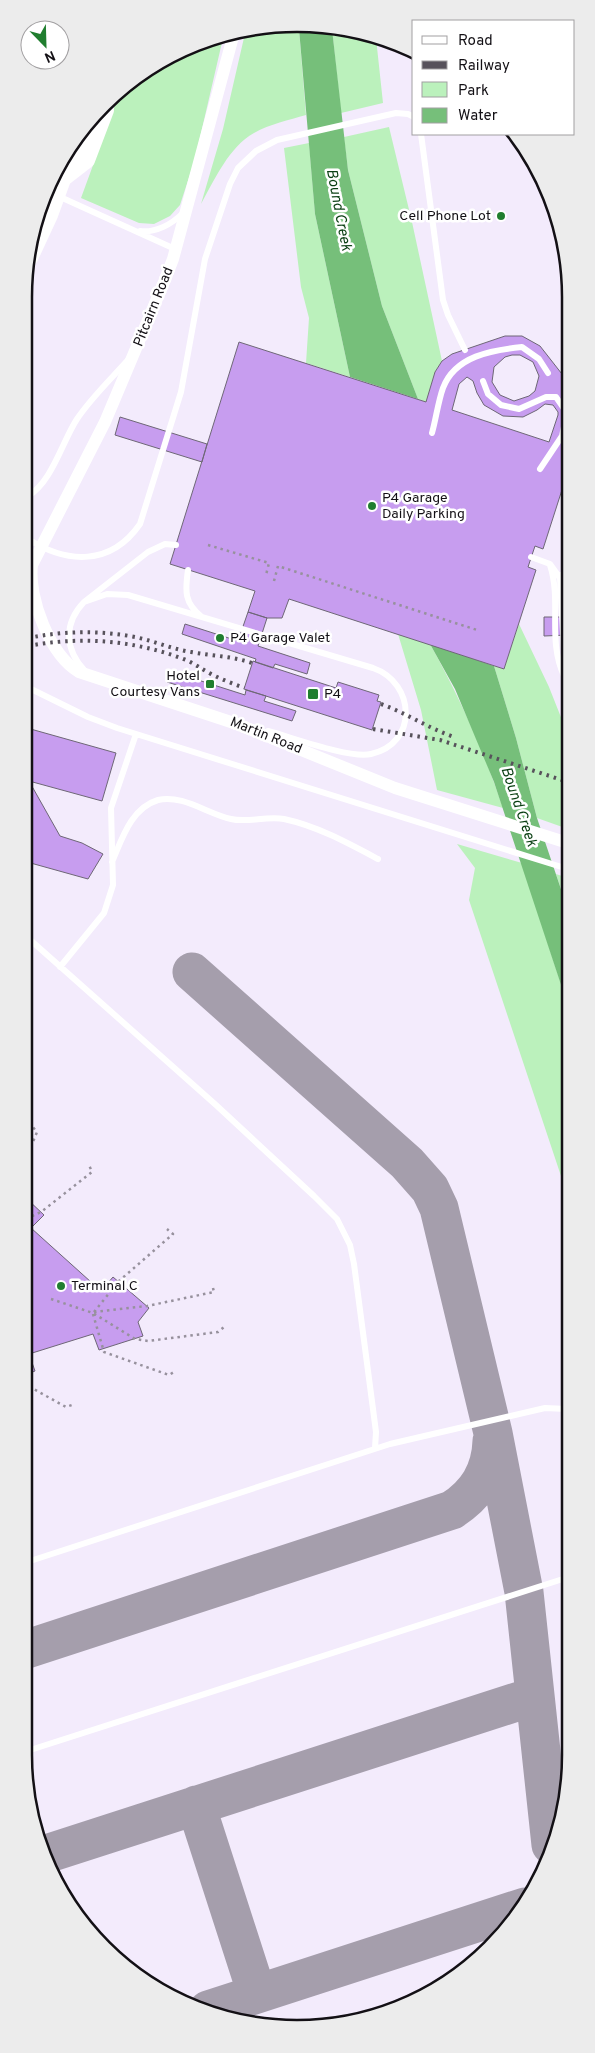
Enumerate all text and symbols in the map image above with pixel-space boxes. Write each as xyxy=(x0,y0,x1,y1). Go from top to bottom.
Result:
north arrow xyxy=(20,20,70,70)
legend xyxy=(412,20,575,135)
text: Road xyxy=(458,32,493,51)
text: N xyxy=(42,46,57,65)
text: Railway xyxy=(458,57,510,76)
text: Park xyxy=(458,82,489,101)
text: Water xyxy=(458,107,498,126)
water label: Bound Creek xyxy=(321,167,355,253)
place label: Cell Phone Lot xyxy=(399,208,491,225)
marker: Cell Phone Lot xyxy=(495,210,507,222)
street label: Pitcairn Road xyxy=(130,265,178,349)
place label: P4 Garage Daily Parking xyxy=(382,490,465,523)
marker: P4 Garage Daily Parking xyxy=(366,500,378,512)
place label: P4 Garage Valet xyxy=(230,630,330,647)
marker: P4 Garage Valet xyxy=(214,632,226,644)
place label: Hotel Courtesy Vans xyxy=(110,668,200,701)
marker: Hotel Courtesy Vans xyxy=(204,678,216,690)
place label: P4 xyxy=(324,686,341,703)
marker: P4 xyxy=(306,687,320,701)
street label: Martin Road xyxy=(227,714,305,758)
water label: Bound Creek xyxy=(495,765,541,850)
place label: Terminal C xyxy=(71,1278,138,1295)
marker: Terminal C xyxy=(55,1280,67,1292)

